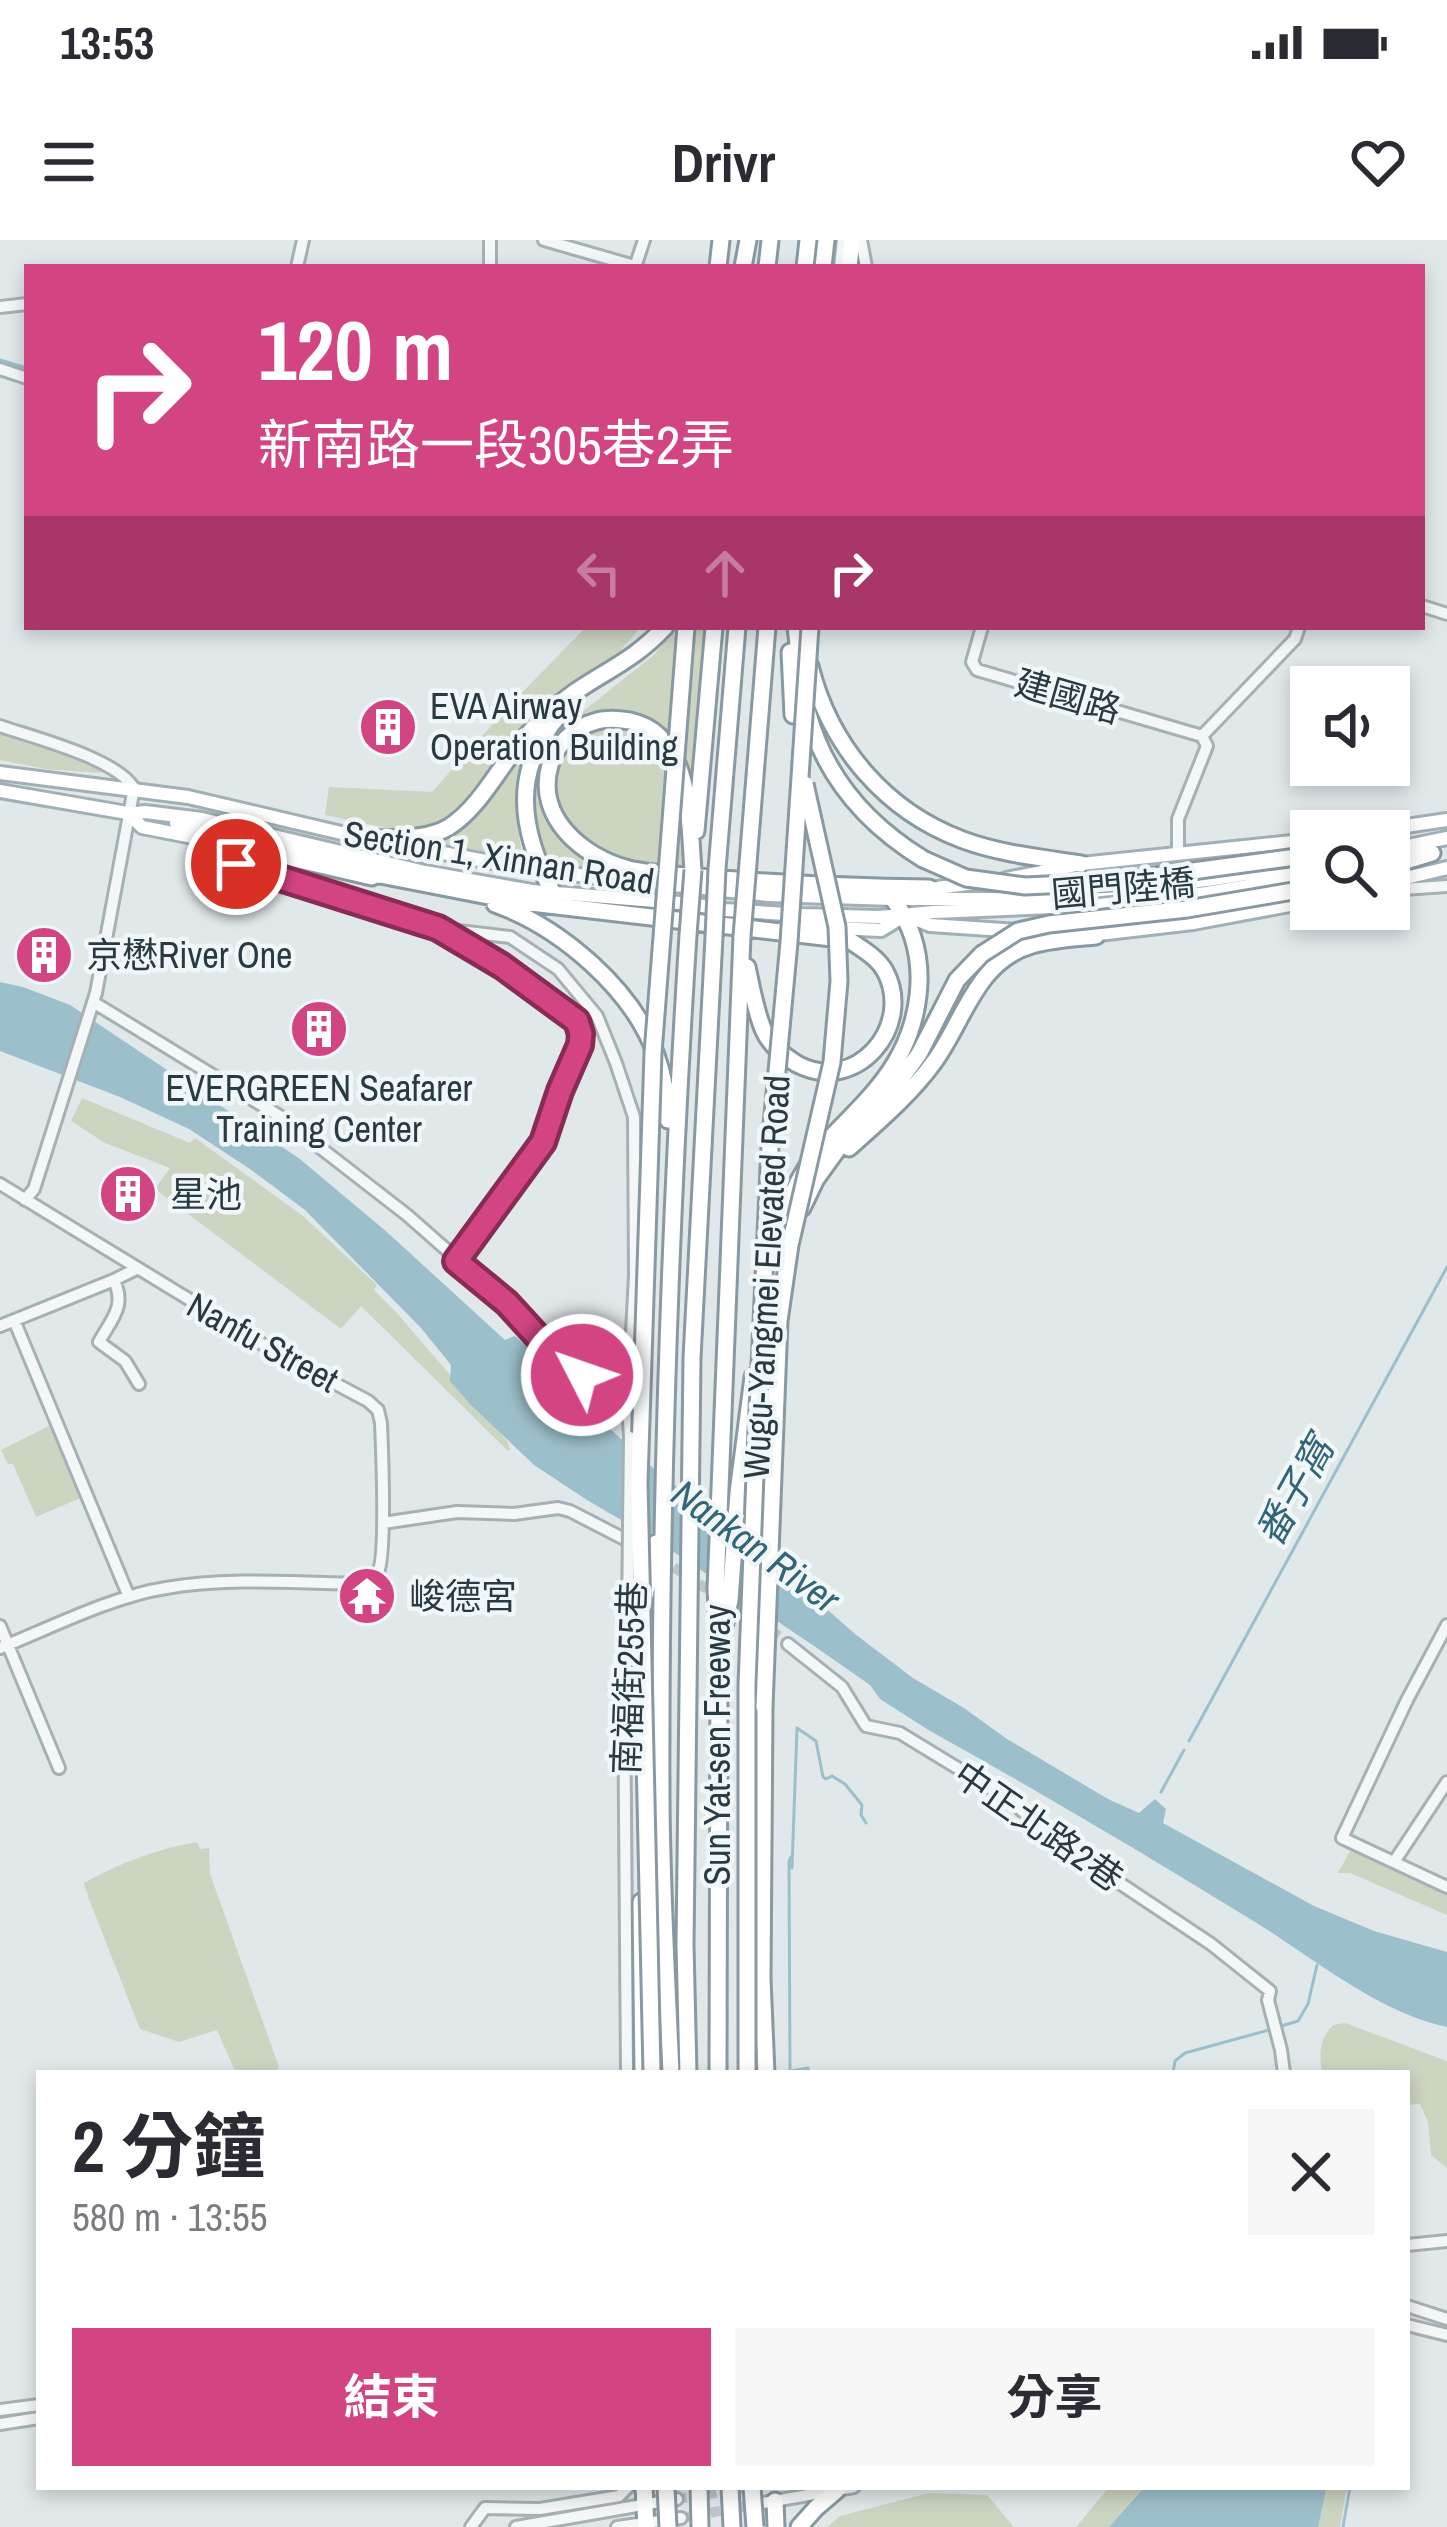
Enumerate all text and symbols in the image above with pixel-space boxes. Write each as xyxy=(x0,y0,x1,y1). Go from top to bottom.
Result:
text: 13:53 xyxy=(60,12,154,73)
text: Drivr xyxy=(672,126,775,199)
icon: menu xyxy=(36,129,102,195)
icon: heart xyxy=(1345,129,1411,195)
text: 120 m xyxy=(258,293,453,406)
icon: right xyxy=(60,312,216,468)
text: 新南路一段305巷2弄 xyxy=(258,408,735,481)
icon: left xyxy=(566,540,632,606)
icon: ahead xyxy=(692,540,758,606)
icon: right xyxy=(818,540,884,606)
street label: 建國路 xyxy=(1009,658,1127,734)
map controls xyxy=(1290,666,1410,930)
button: sound xyxy=(1290,666,1410,786)
place label: EVA Airway Operation Building xyxy=(430,682,678,771)
building icon: EVA Airway Operation Building xyxy=(357,696,419,758)
street label: Section 1, Xinnan Road xyxy=(340,809,658,905)
button: search xyxy=(1290,810,1410,930)
pin xyxy=(185,813,287,915)
icon: arrive xyxy=(203,831,269,897)
street label: 國門陸橋 xyxy=(1049,858,1197,918)
building icon: 京懋River One xyxy=(13,924,75,986)
place label: 京懋River One xyxy=(86,931,293,979)
building icon: EVERGREEN Seafarer Training Center xyxy=(288,998,350,1060)
place label: EVERGREEN Seafarer Training Center xyxy=(166,1064,473,1153)
street label: Wugu-Yangmei Elevated Road xyxy=(731,1074,801,1480)
building icon: 星池 xyxy=(97,1163,159,1225)
place label: 星池 xyxy=(170,1170,242,1218)
street label: Nanfu Street xyxy=(179,1281,347,1403)
position arrow xyxy=(519,1312,645,1438)
water label: 番子窩 xyxy=(1243,1422,1348,1555)
water label: Nankan River xyxy=(662,1468,851,1625)
temple icon: 峻德宮 xyxy=(336,1565,398,1627)
place label: 峻德宮 xyxy=(409,1572,517,1620)
street label: 南福街255巷 xyxy=(602,1581,656,1775)
street label: Sun Yat-sen Freeway xyxy=(693,1604,741,1886)
street label: 中正北路2巷 xyxy=(945,1750,1133,1902)
text: 2 分鐘 xyxy=(72,2097,265,2194)
button: close xyxy=(1248,2109,1374,2235)
text: 580 m · 13:55 xyxy=(72,2191,268,2243)
button: 結束 xyxy=(72,2328,711,2466)
button: 分享 xyxy=(735,2328,1374,2466)

